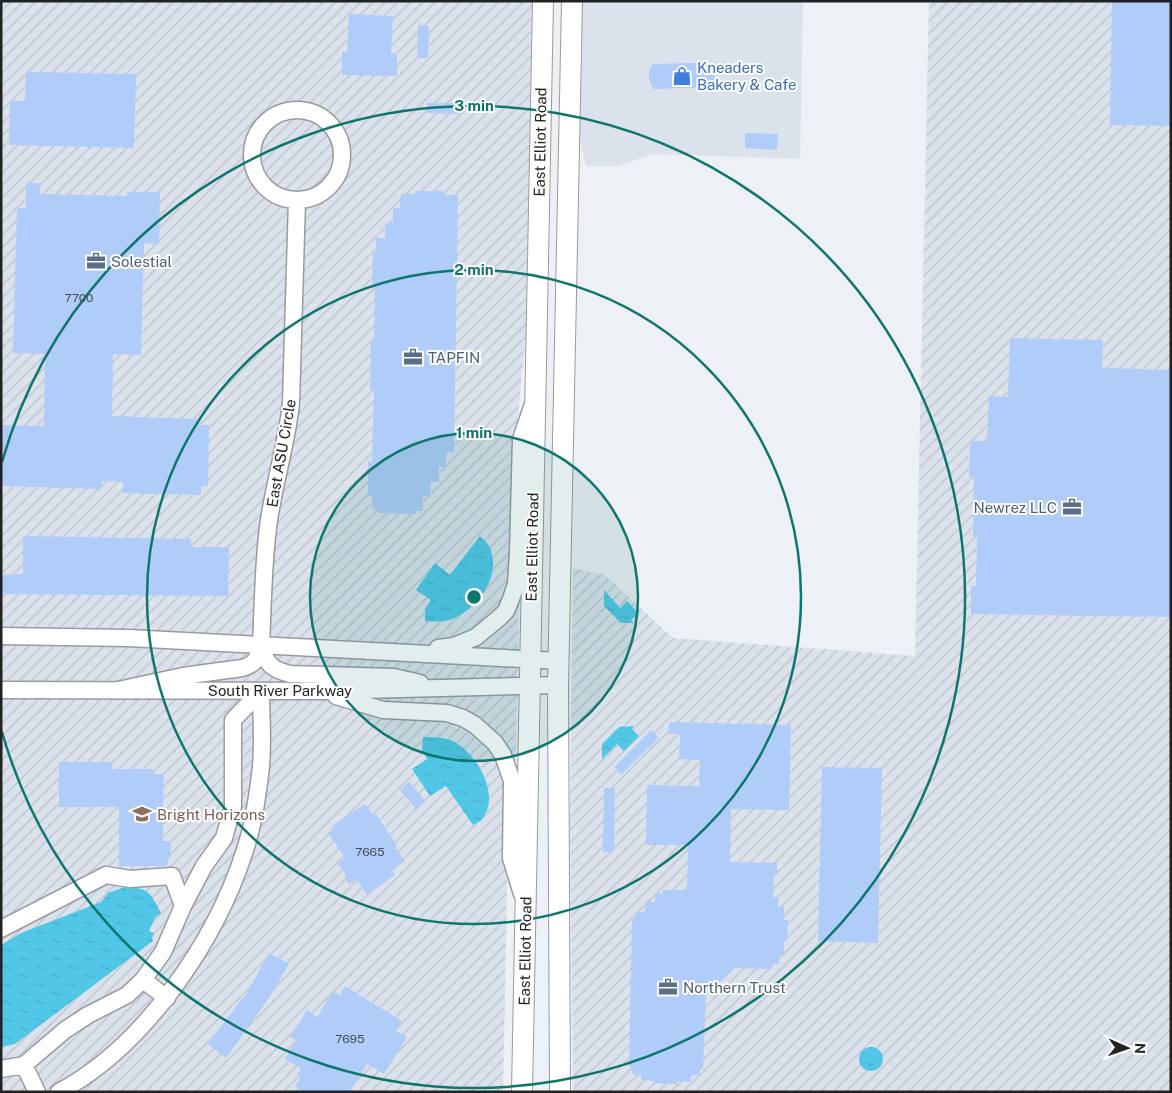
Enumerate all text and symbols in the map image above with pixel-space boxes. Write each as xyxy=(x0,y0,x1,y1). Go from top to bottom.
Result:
place label: Kneaders Bakery & Cafe xyxy=(697,59,797,93)
shop icon: Kneaders Bakery & Cafe xyxy=(671,65,693,87)
street label: East Elliot Road xyxy=(531,87,549,197)
text: 3 min xyxy=(454,97,494,114)
office icon: Solestial xyxy=(85,250,107,272)
place label: Solestial xyxy=(111,253,172,270)
text: 2 min xyxy=(454,261,494,278)
house number: 7700 xyxy=(65,291,93,305)
office icon: TAPFIN xyxy=(402,346,424,368)
place label: TAPFIN xyxy=(428,349,480,366)
street label: East ASU Circle xyxy=(263,398,299,508)
text: 1 min xyxy=(456,424,492,441)
street label: East Elliot Road xyxy=(523,492,541,602)
office icon: Newrez LLC xyxy=(1061,496,1083,518)
place label: Newrez LLC xyxy=(973,499,1057,516)
centre of rings xyxy=(465,588,483,606)
street label: South River Parkway xyxy=(208,682,352,699)
school or university icon: Bright Horizons xyxy=(131,803,153,825)
place label: Bright Horizons xyxy=(157,806,265,823)
house number: 7665 xyxy=(355,845,385,859)
street label: East Elliot Road xyxy=(516,896,534,1006)
office icon: Northern Trust xyxy=(657,976,679,998)
place label: Northern Trust xyxy=(683,979,786,996)
north arrow xyxy=(1102,1023,1152,1073)
house number: 7695 xyxy=(335,1032,365,1046)
text: N xyxy=(1132,1043,1148,1054)

